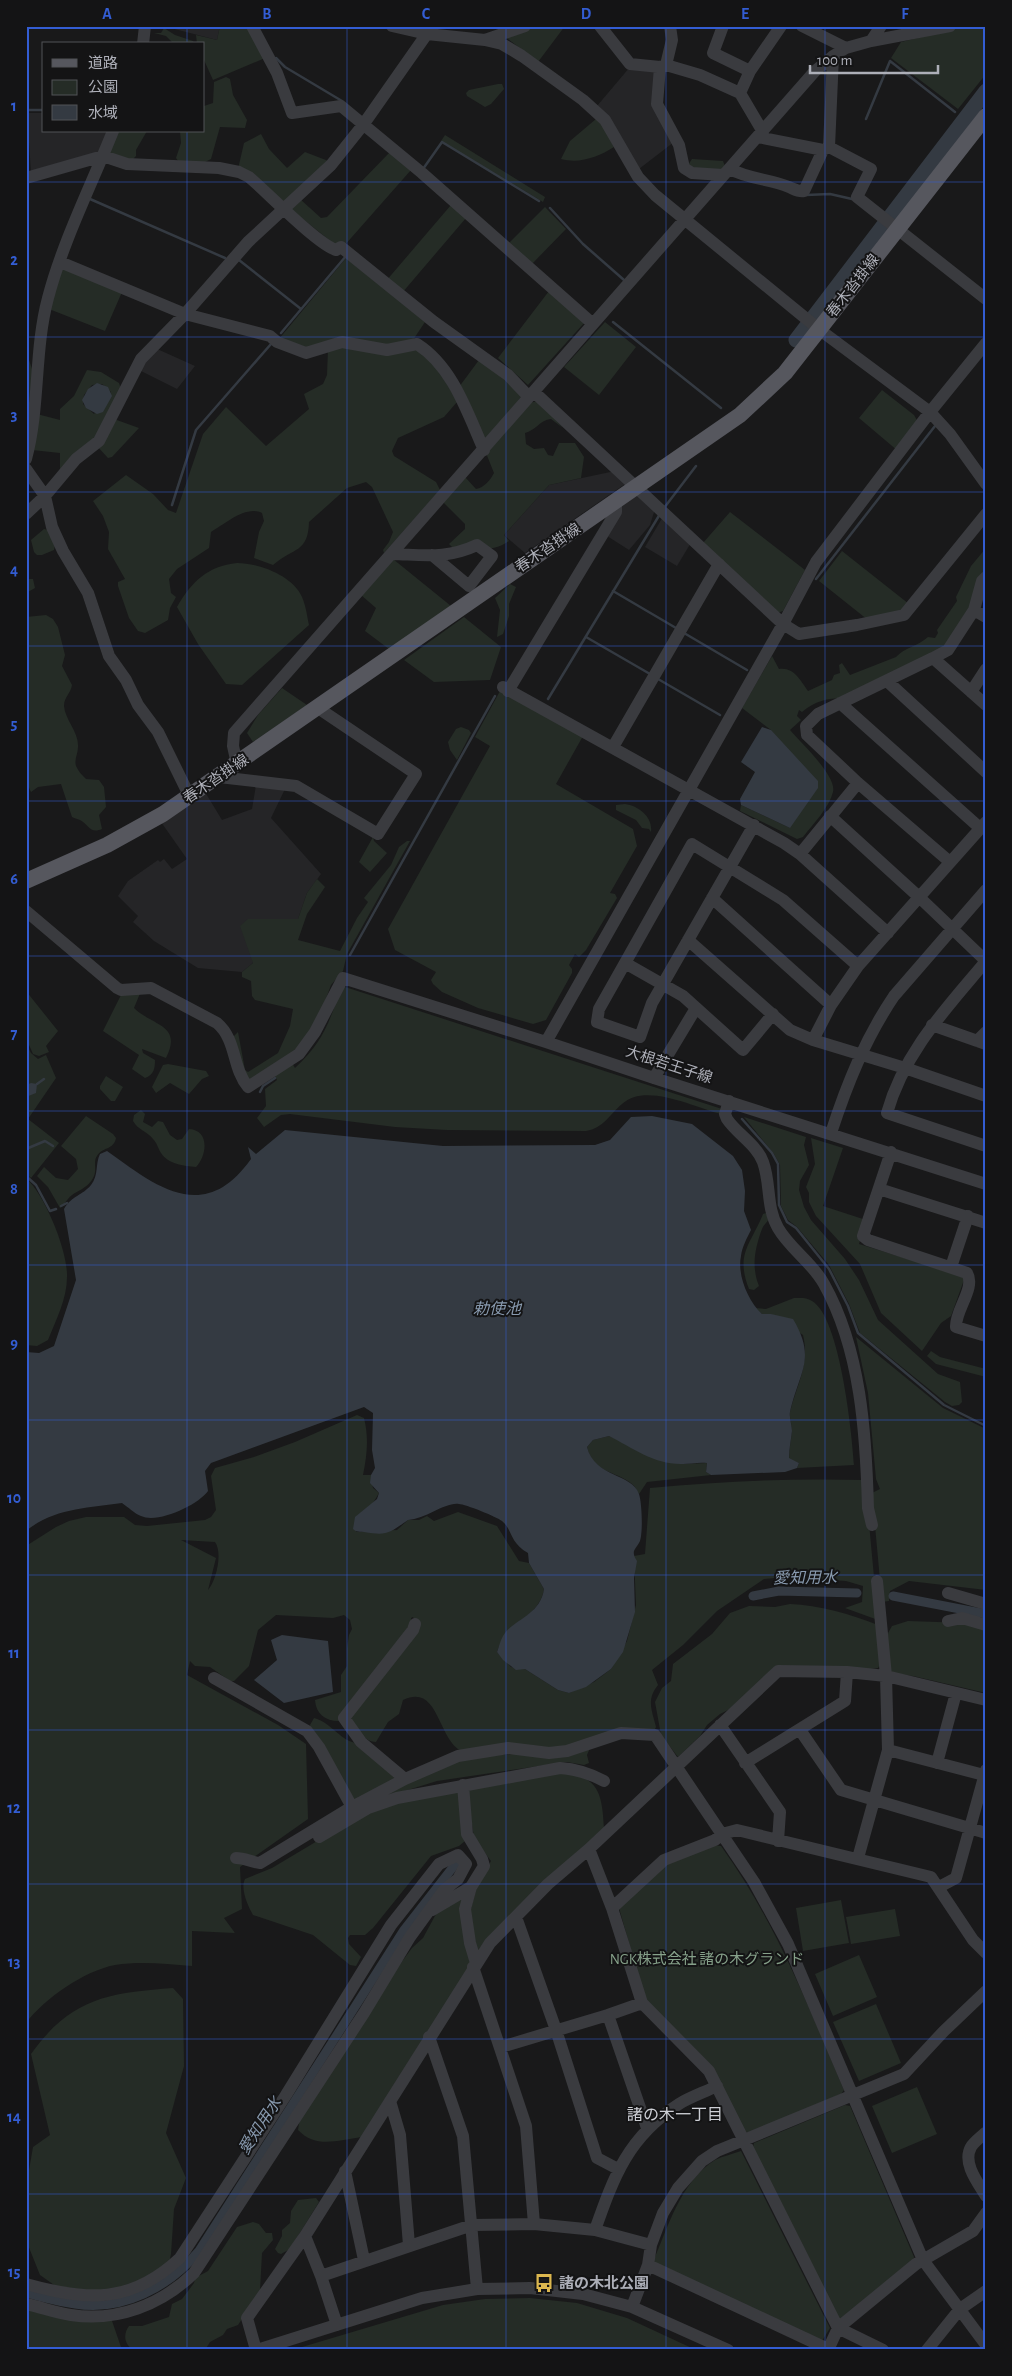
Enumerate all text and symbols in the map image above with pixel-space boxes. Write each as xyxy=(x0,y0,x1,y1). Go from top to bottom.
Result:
text: A xyxy=(102,6,112,22)
text: B xyxy=(262,6,272,22)
text: C xyxy=(422,6,431,22)
text: D xyxy=(581,6,592,22)
text: E xyxy=(741,6,749,22)
text: F xyxy=(901,6,909,22)
legend xyxy=(42,42,205,132)
scale bar xyxy=(810,42,937,74)
text: 100 m xyxy=(817,53,852,68)
text: 道路 xyxy=(88,55,118,71)
text: 公園 xyxy=(88,79,118,95)
text: 1 xyxy=(11,98,17,114)
text: 水域 xyxy=(88,105,118,121)
street label: 春木沓掛線 xyxy=(822,251,882,320)
text: 2 xyxy=(10,252,18,268)
text: 3 xyxy=(11,407,18,423)
street label: 春木沓掛線 xyxy=(512,519,583,575)
text: 4 xyxy=(10,562,18,578)
text: 5 xyxy=(11,716,18,732)
street label: 春木沓掛線 xyxy=(180,750,251,806)
text: 6 xyxy=(10,871,18,887)
text: 7 xyxy=(11,1026,18,1042)
street label: 大根若王子線 xyxy=(624,1043,714,1086)
text: 8 xyxy=(10,1181,18,1197)
water label: 勅使池 xyxy=(473,1300,523,1317)
text: 9 xyxy=(10,1335,18,1351)
text: 10 xyxy=(7,1490,21,1506)
water label: 愛知用水 xyxy=(773,1568,839,1587)
text: 11 xyxy=(8,1645,20,1661)
text: 12 xyxy=(7,1800,21,1816)
park label: NGK株式会社 諸の木グランド xyxy=(610,1951,804,1967)
text: 13 xyxy=(8,1954,20,1970)
water label: 愛知用水 xyxy=(235,2093,285,2157)
district label: 諸の木一丁目 xyxy=(627,2107,723,2123)
text: 14 xyxy=(7,2109,21,2125)
text: 15 xyxy=(8,2264,20,2280)
bus stop icon: 諸の木北公園 xyxy=(533,2272,555,2294)
place label: 諸の木北公園 xyxy=(559,2275,649,2291)

